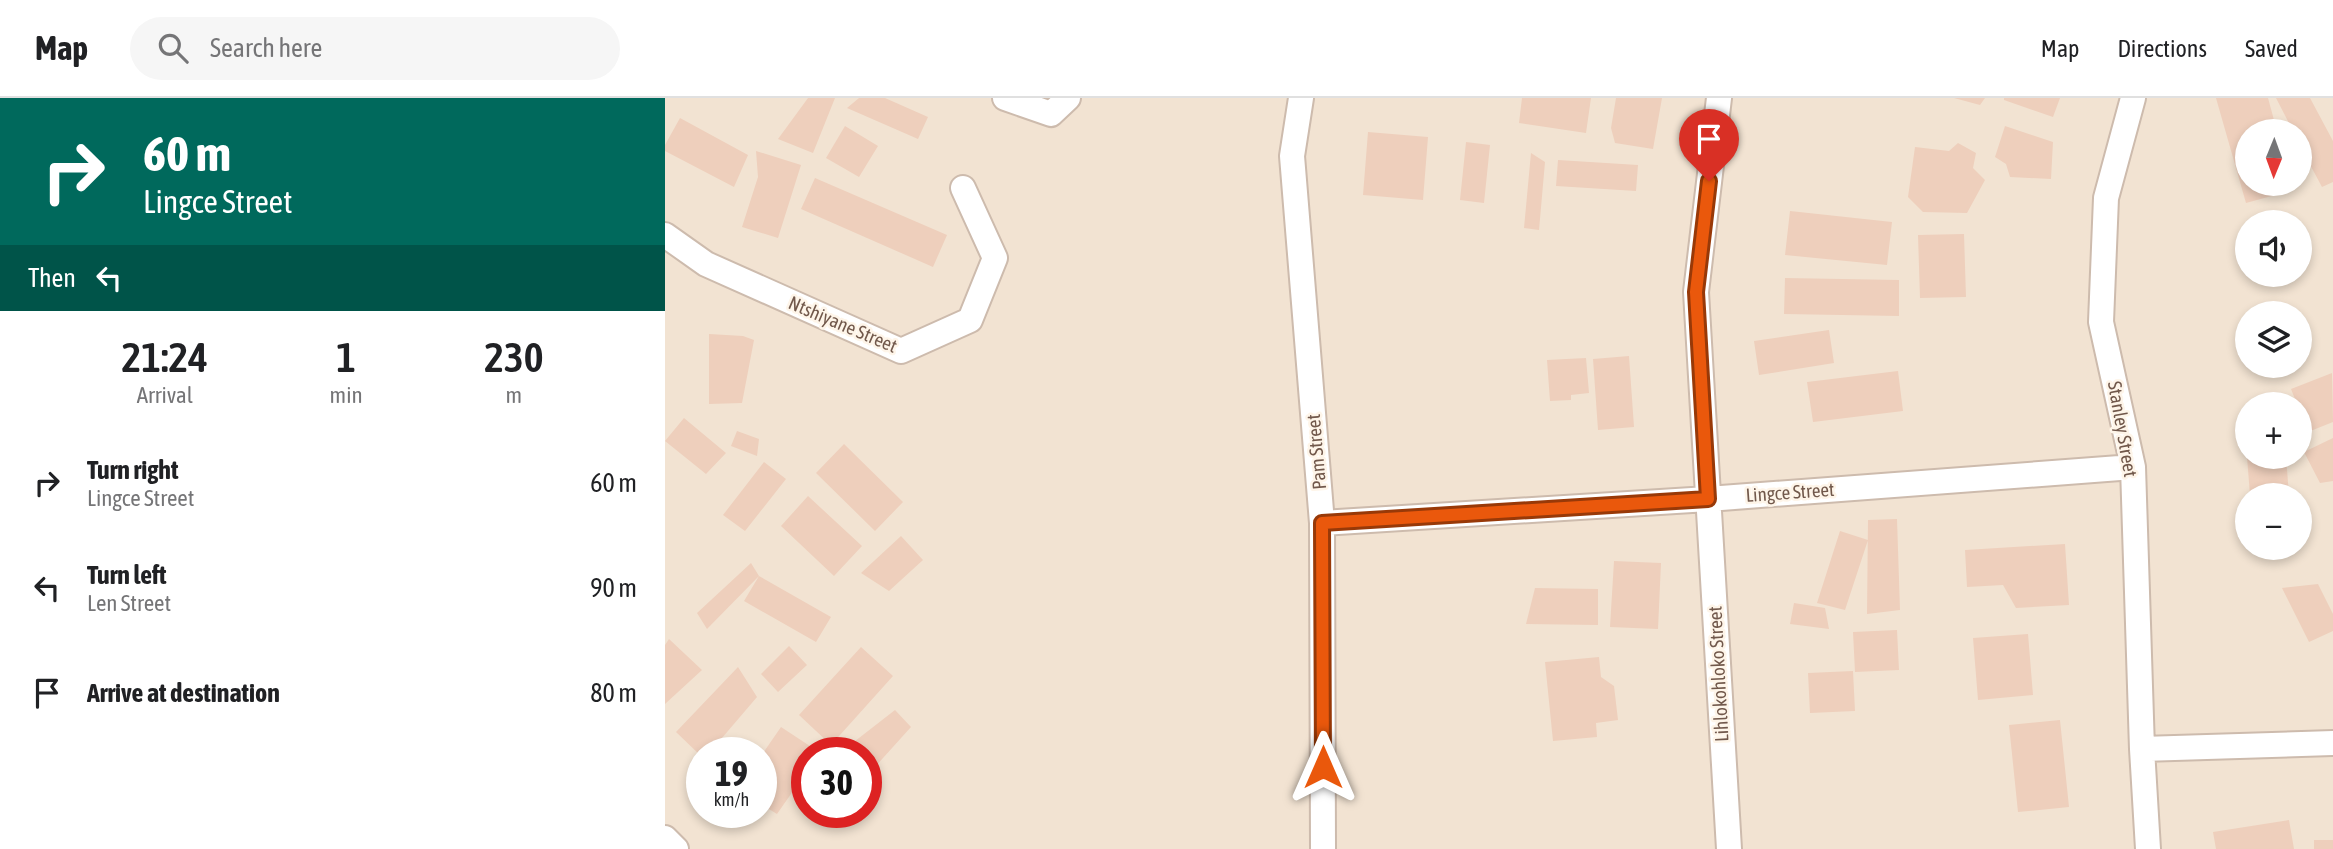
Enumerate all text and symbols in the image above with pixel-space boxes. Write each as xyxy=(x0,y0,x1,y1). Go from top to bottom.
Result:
search box xyxy=(130,17,620,80)
text: Map xyxy=(35,29,88,67)
icon: search xyxy=(154,29,192,67)
text: Search here xyxy=(210,33,322,63)
text: Map xyxy=(2041,35,2079,62)
text: Directions xyxy=(2117,35,2207,62)
text: Saved xyxy=(2245,35,2298,62)
pin xyxy=(1679,109,1739,181)
north arrow xyxy=(2235,119,2312,196)
map controls xyxy=(2235,119,2312,560)
icon: arrive xyxy=(1690,120,1728,158)
text: 60 m xyxy=(143,125,231,181)
icon: right xyxy=(28,126,119,217)
text: Lingce Street xyxy=(143,183,292,220)
button: sound xyxy=(2235,210,2312,287)
icon: left xyxy=(90,259,128,297)
text: Then xyxy=(28,263,76,293)
street label: Ntshiyane Street xyxy=(786,291,900,357)
button: layers xyxy=(2235,301,2312,378)
text: 21:24 xyxy=(122,333,208,381)
text: 1 xyxy=(336,333,356,381)
text: 230 xyxy=(484,333,543,381)
street label: Stanley Street xyxy=(2104,379,2142,479)
text: Arrival xyxy=(137,382,193,408)
text: min xyxy=(330,382,363,408)
text: m xyxy=(506,382,522,408)
button: + xyxy=(2235,392,2312,469)
street label: Pam Street xyxy=(1302,413,1330,491)
text: Turn right xyxy=(87,455,178,485)
icon: right xyxy=(28,464,66,502)
text: 60 m xyxy=(590,468,637,498)
street label: Lingce Street xyxy=(1745,478,1835,506)
button: − xyxy=(2235,483,2312,560)
text: Lingce Street xyxy=(87,485,194,511)
text: Turn left xyxy=(87,560,167,590)
icon: left xyxy=(28,569,66,607)
text: 90 m xyxy=(590,573,637,603)
text: Len Street xyxy=(87,590,171,616)
street label: Lihlokohloko Street xyxy=(1703,606,1733,742)
icon: arrive xyxy=(28,674,66,712)
text: Arrive at destination xyxy=(87,678,280,708)
text: 80 m xyxy=(590,678,637,708)
position arrow xyxy=(1286,730,1360,804)
speed limit sign: 30 xyxy=(791,737,882,828)
text: 19 xyxy=(715,753,748,793)
text: km/h xyxy=(714,789,749,810)

